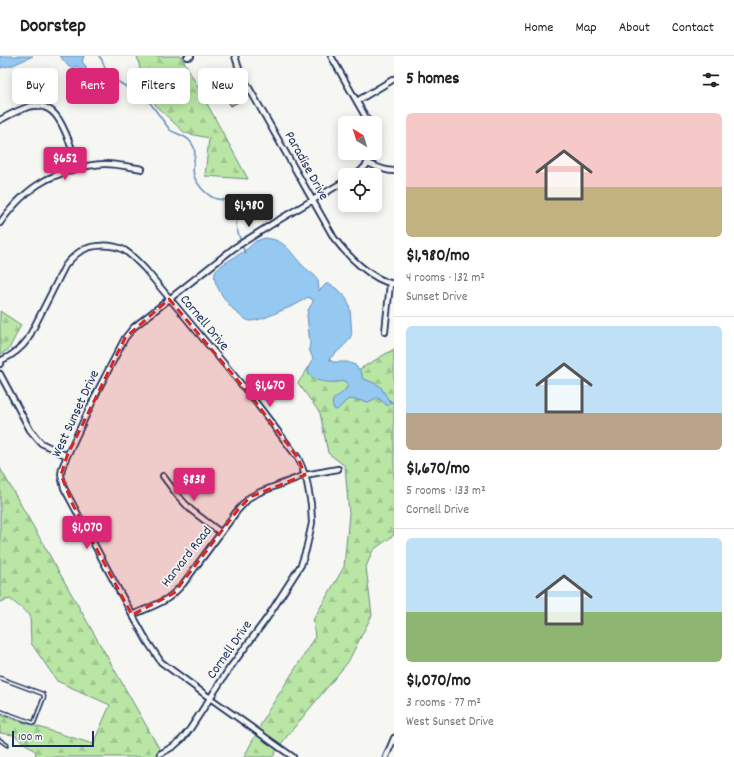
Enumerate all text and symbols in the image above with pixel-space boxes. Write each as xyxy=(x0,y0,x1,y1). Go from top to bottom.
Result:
text: Doorstep xyxy=(20,14,86,41)
text: Home xyxy=(524,18,553,38)
text: Map xyxy=(575,18,597,38)
text: About xyxy=(619,18,650,38)
text: Contact xyxy=(672,18,714,38)
chip: Buy xyxy=(12,68,58,104)
chip: Rent xyxy=(66,68,119,104)
chip: Filters xyxy=(127,68,190,104)
chip: New xyxy=(198,68,248,104)
text: 5 homes xyxy=(406,68,459,92)
icon: filters xyxy=(700,69,722,91)
north arrow xyxy=(338,116,382,160)
map controls xyxy=(338,116,382,212)
street label: Paradise Drive xyxy=(279,128,333,204)
icon: home xyxy=(528,139,600,211)
pin: $652 xyxy=(41,147,89,181)
text: $652 xyxy=(53,150,77,169)
button: locate xyxy=(338,168,382,212)
pin: $1,980 xyxy=(216,194,282,228)
text: $1,980 xyxy=(234,197,264,216)
text: $1,980/mo xyxy=(406,245,470,269)
text: 4 rooms · 132 m² xyxy=(406,269,485,288)
text: Sunset Drive xyxy=(406,288,467,307)
street label: Cornell Drive xyxy=(175,291,233,355)
icon: home xyxy=(528,352,600,424)
street label: West Sunset Drive xyxy=(47,367,105,461)
pin: $1,670 xyxy=(237,374,303,408)
text: $1,670 xyxy=(255,377,285,396)
text: $1,670/mo xyxy=(406,458,470,482)
pin: $838 xyxy=(170,468,218,502)
text: $838 xyxy=(183,471,205,490)
text: 5 rooms · 133 m² xyxy=(406,482,486,501)
text: Cornell Drive xyxy=(406,501,469,520)
pin: $1,070 xyxy=(54,516,120,550)
text: $1,070 xyxy=(71,519,103,538)
street label: Harvard Road xyxy=(157,522,217,592)
icon: home xyxy=(528,564,600,636)
street label: Cornell Drive xyxy=(202,616,258,684)
text: $1,070/mo xyxy=(406,670,471,694)
text: 3 rooms · 77 m² xyxy=(406,694,481,713)
text: West Sunset Drive xyxy=(406,713,494,732)
scale bar xyxy=(12,729,94,748)
text: 100 m xyxy=(18,730,42,746)

